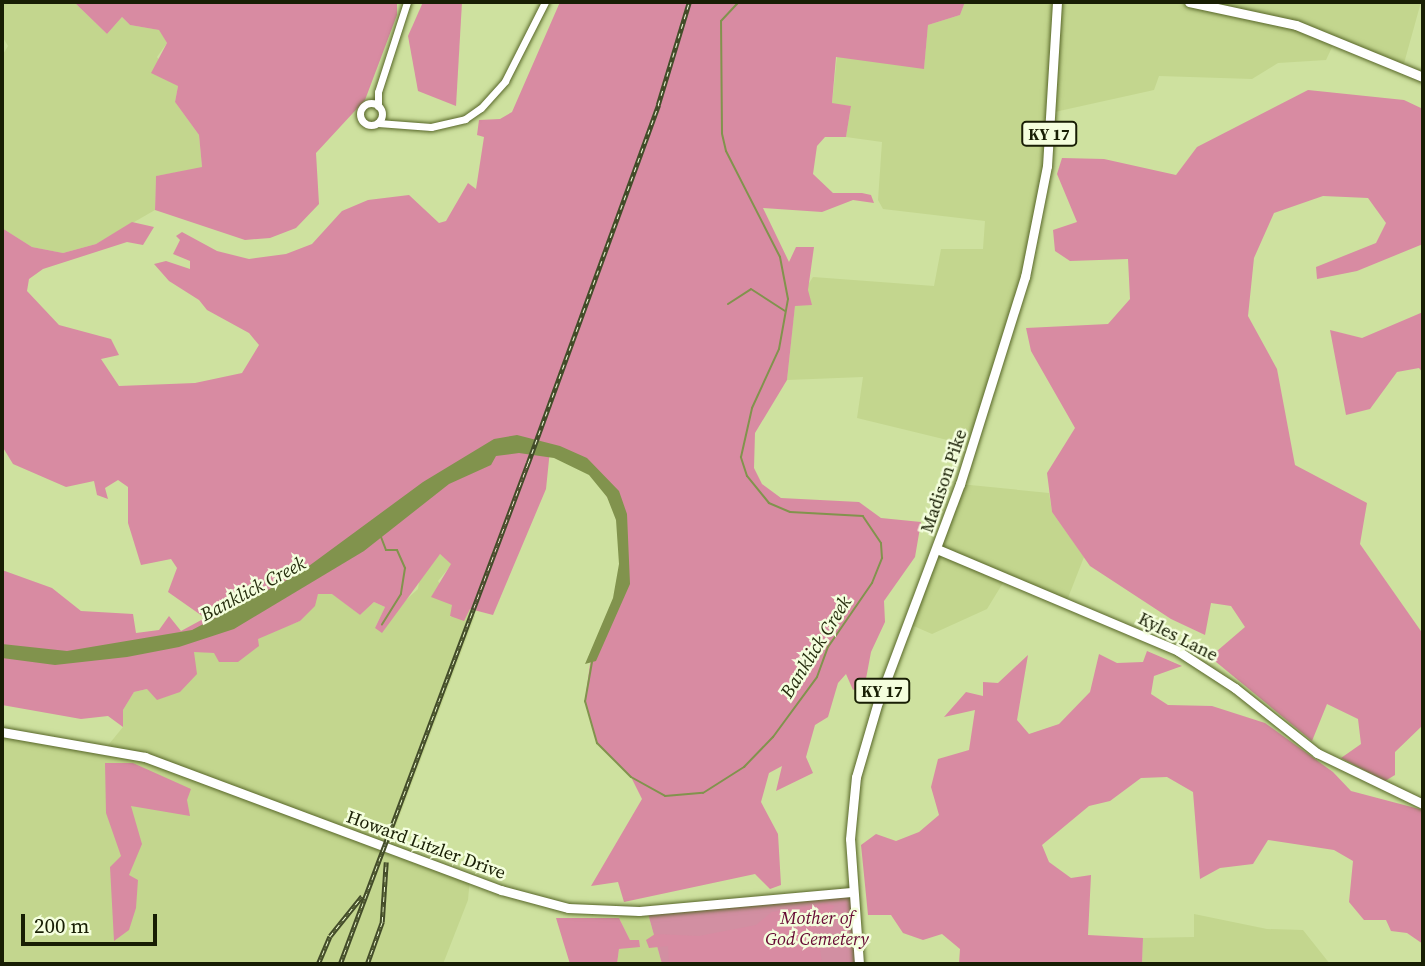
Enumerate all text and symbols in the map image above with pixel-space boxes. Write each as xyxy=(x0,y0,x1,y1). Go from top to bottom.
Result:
road number: KY 17 xyxy=(1021,122,1077,146)
street label: Madison Pike xyxy=(916,426,972,536)
water label: Banklick Creek xyxy=(196,552,310,626)
water label: Banklick Creek xyxy=(776,592,856,702)
street label: Kyles Lane xyxy=(1135,608,1221,666)
road number: KY 17 xyxy=(854,678,910,704)
street label: Howard Litzler Drive xyxy=(343,806,509,884)
scale bar xyxy=(24,900,161,944)
park label: Mother of God Cemetery xyxy=(765,908,869,950)
text: 200 m xyxy=(34,911,89,940)

